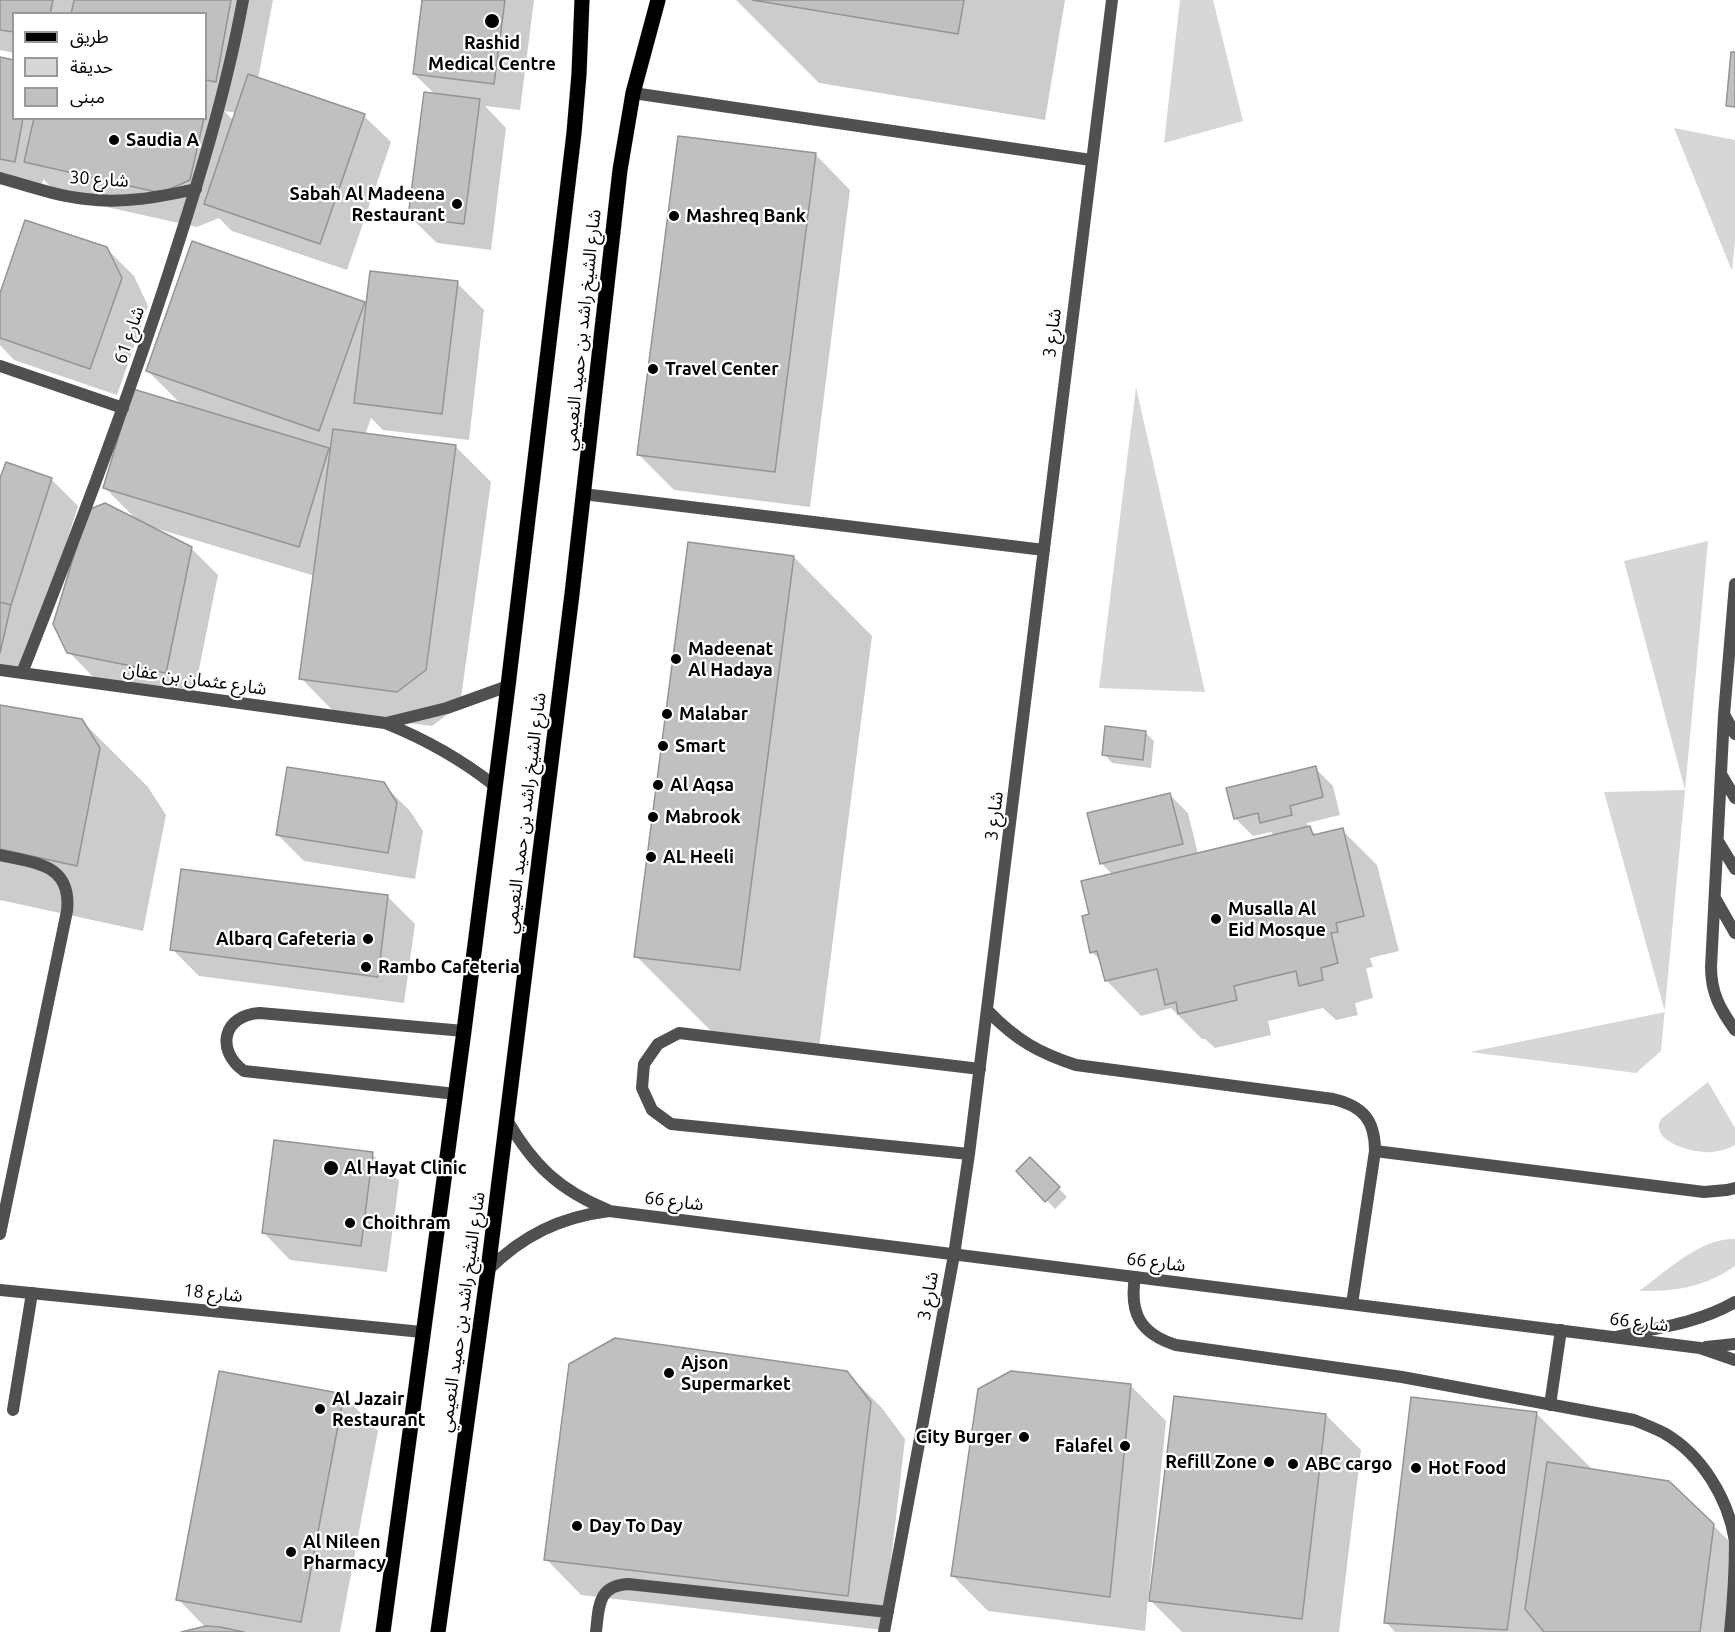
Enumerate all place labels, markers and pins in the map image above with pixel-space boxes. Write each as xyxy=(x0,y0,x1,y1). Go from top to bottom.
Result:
marker: Rashid Medical Centre xyxy=(483,12,501,30)
place label: Rashid Medical Centre xyxy=(428,32,556,74)
place label: Saudia A xyxy=(126,129,199,151)
marker: Saudia A xyxy=(107,133,121,147)
place label: Sabah Al Madeena Restaurant xyxy=(289,183,445,226)
marker: Sabah Al Madeena Restaurant xyxy=(450,197,464,211)
place label: Mashreq Bank xyxy=(686,205,806,227)
marker: Mashreq Bank xyxy=(667,209,681,223)
place label: Travel Center xyxy=(665,358,779,380)
marker: Travel Center xyxy=(646,362,660,376)
place label: Madeenat Al Hadaya xyxy=(688,638,773,680)
marker: Madeenat Al Hadaya xyxy=(669,652,683,666)
place label: Malabar xyxy=(679,703,748,725)
marker: Malabar xyxy=(660,707,674,721)
place label: Smart xyxy=(675,735,726,757)
marker: Smart xyxy=(656,739,670,753)
place label: Al Aqsa xyxy=(670,774,734,796)
marker: Al Aqsa xyxy=(651,778,665,792)
place label: Mabrook xyxy=(665,806,741,828)
marker: Mabrook xyxy=(646,810,660,824)
place label: AL Heeli xyxy=(663,846,734,868)
marker: AL Heeli xyxy=(644,850,658,864)
place label: Musalla Al Eid Mosque xyxy=(1228,898,1326,940)
marker: Musalla Al Eid Mosque xyxy=(1209,912,1223,926)
place label: Albarq Cafeteria xyxy=(216,928,356,950)
marker: Albarq Cafeteria xyxy=(361,932,375,946)
place label: Rambo Cafeteria xyxy=(378,956,520,978)
marker: Rambo Cafeteria xyxy=(359,960,373,974)
place label: Al Hayat Clinic xyxy=(344,1157,467,1179)
marker: Al Hayat Clinic xyxy=(322,1159,340,1177)
place label: Choithram xyxy=(362,1212,451,1234)
marker: Choithram xyxy=(343,1216,357,1230)
place label: Ajson Supermarket xyxy=(681,1352,791,1394)
marker: Ajson Supermarket xyxy=(662,1366,676,1380)
place label: Al Jazair Restaurant xyxy=(332,1388,425,1430)
marker: Al Jazair Restaurant xyxy=(313,1402,327,1416)
place label: City Burger xyxy=(916,1426,1012,1448)
marker: City Burger xyxy=(1017,1430,1031,1444)
place label: Falafel xyxy=(1055,1435,1113,1457)
marker: Falafel xyxy=(1118,1439,1132,1453)
place label: Refill Zone xyxy=(1165,1451,1257,1473)
place label: ABC cargo xyxy=(1305,1453,1392,1475)
marker: Refill Zone xyxy=(1262,1455,1276,1469)
marker: ABC cargo xyxy=(1286,1457,1300,1471)
place label: Hot Food xyxy=(1428,1457,1506,1479)
marker: Hot Food xyxy=(1409,1461,1423,1475)
place label: Day To Day xyxy=(589,1515,682,1537)
marker: Day To Day xyxy=(570,1519,584,1533)
place label: Al Nileen Pharmacy xyxy=(303,1531,386,1574)
marker: Al Nileen Pharmacy xyxy=(284,1545,298,1559)

